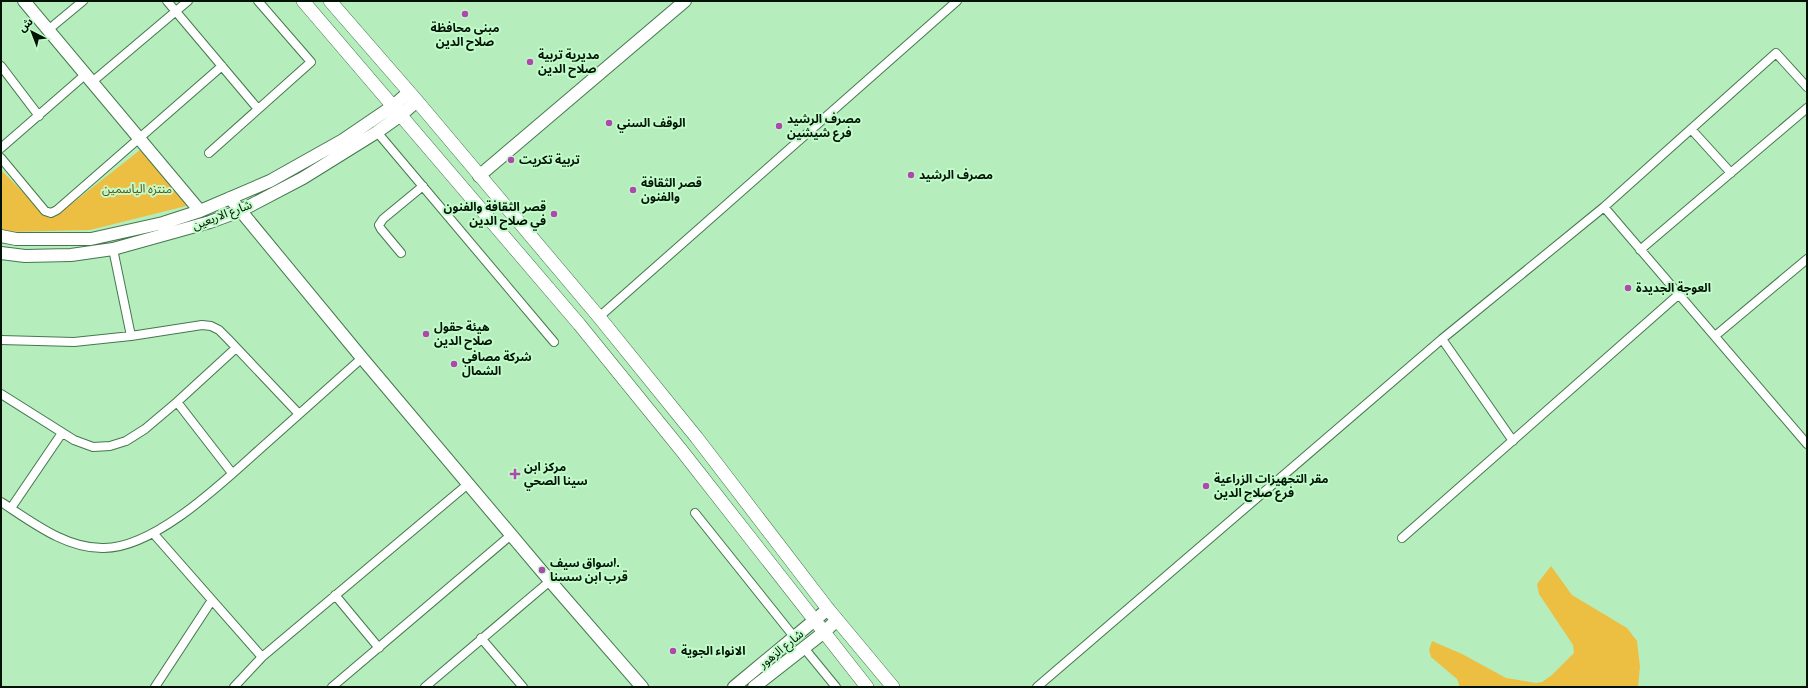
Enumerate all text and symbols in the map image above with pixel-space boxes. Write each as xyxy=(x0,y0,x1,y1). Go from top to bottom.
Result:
marker: مبنى محافظة صلاح الدين xyxy=(460,9,470,19)
north arrow xyxy=(12,12,52,52)
text: ش xyxy=(14,14,36,36)
place label: مبنى محافظة صلاح الدين xyxy=(431,18,499,51)
place label: مديرية تربية صلاح الدين xyxy=(538,45,600,78)
marker: مديرية تربية صلاح الدين xyxy=(525,57,535,67)
place label: مصرف الرشيد فرع شيشين xyxy=(787,109,861,142)
place label: الوقف السني xyxy=(617,113,686,133)
marker: الوقف السني xyxy=(604,118,614,128)
marker: مصرف الرشيد فرع شيشين xyxy=(774,121,784,131)
place label: تربية تكريت xyxy=(519,150,581,169)
marker: تربية تكريت xyxy=(506,155,516,165)
place label: مصرف الرشيد xyxy=(919,165,993,184)
marker: مصرف الرشيد xyxy=(906,170,916,180)
place label: قصر الثقافة والفنون xyxy=(641,173,702,206)
park label: منتزه الياسمين xyxy=(102,179,172,198)
marker: قصر الثقافة والفنون xyxy=(628,185,638,195)
street label: شارع الاربعين xyxy=(189,194,254,235)
place label: قصر الثقافة والفنون في صلاح الدين xyxy=(444,197,546,231)
marker: قصر الثقافة والفنون في صلاح الدين xyxy=(549,209,559,219)
place label: العوجة الجديدة xyxy=(1636,278,1711,297)
marker: العوجة الجديدة xyxy=(1623,283,1633,293)
place label: هيئة حقول صلاح الدين xyxy=(434,317,493,350)
marker: هيئة حقول صلاح الدين xyxy=(421,329,431,339)
place label: شركة مصافي الشمال xyxy=(462,347,532,380)
marker: شركة مصافي الشمال xyxy=(449,359,459,369)
place label: مركز ابن سينا الصحي xyxy=(524,457,588,491)
marker: مركز ابن سينا الصحي xyxy=(509,468,521,480)
place label: مقر التجهيزات الزراعية فرع صلاح الدين xyxy=(1214,469,1328,502)
marker: مقر التجهيزات الزراعية فرع صلاح الدين xyxy=(1201,481,1211,491)
place label: اسواق سيف. قرب ابن سسنا xyxy=(550,553,628,586)
marker: اسواق سيف. قرب ابن سسنا xyxy=(537,565,547,575)
street label: شارع الزهور xyxy=(753,624,807,673)
place label: الانواء الجوية xyxy=(681,641,745,660)
marker: الانواء الجوية xyxy=(668,646,678,656)

